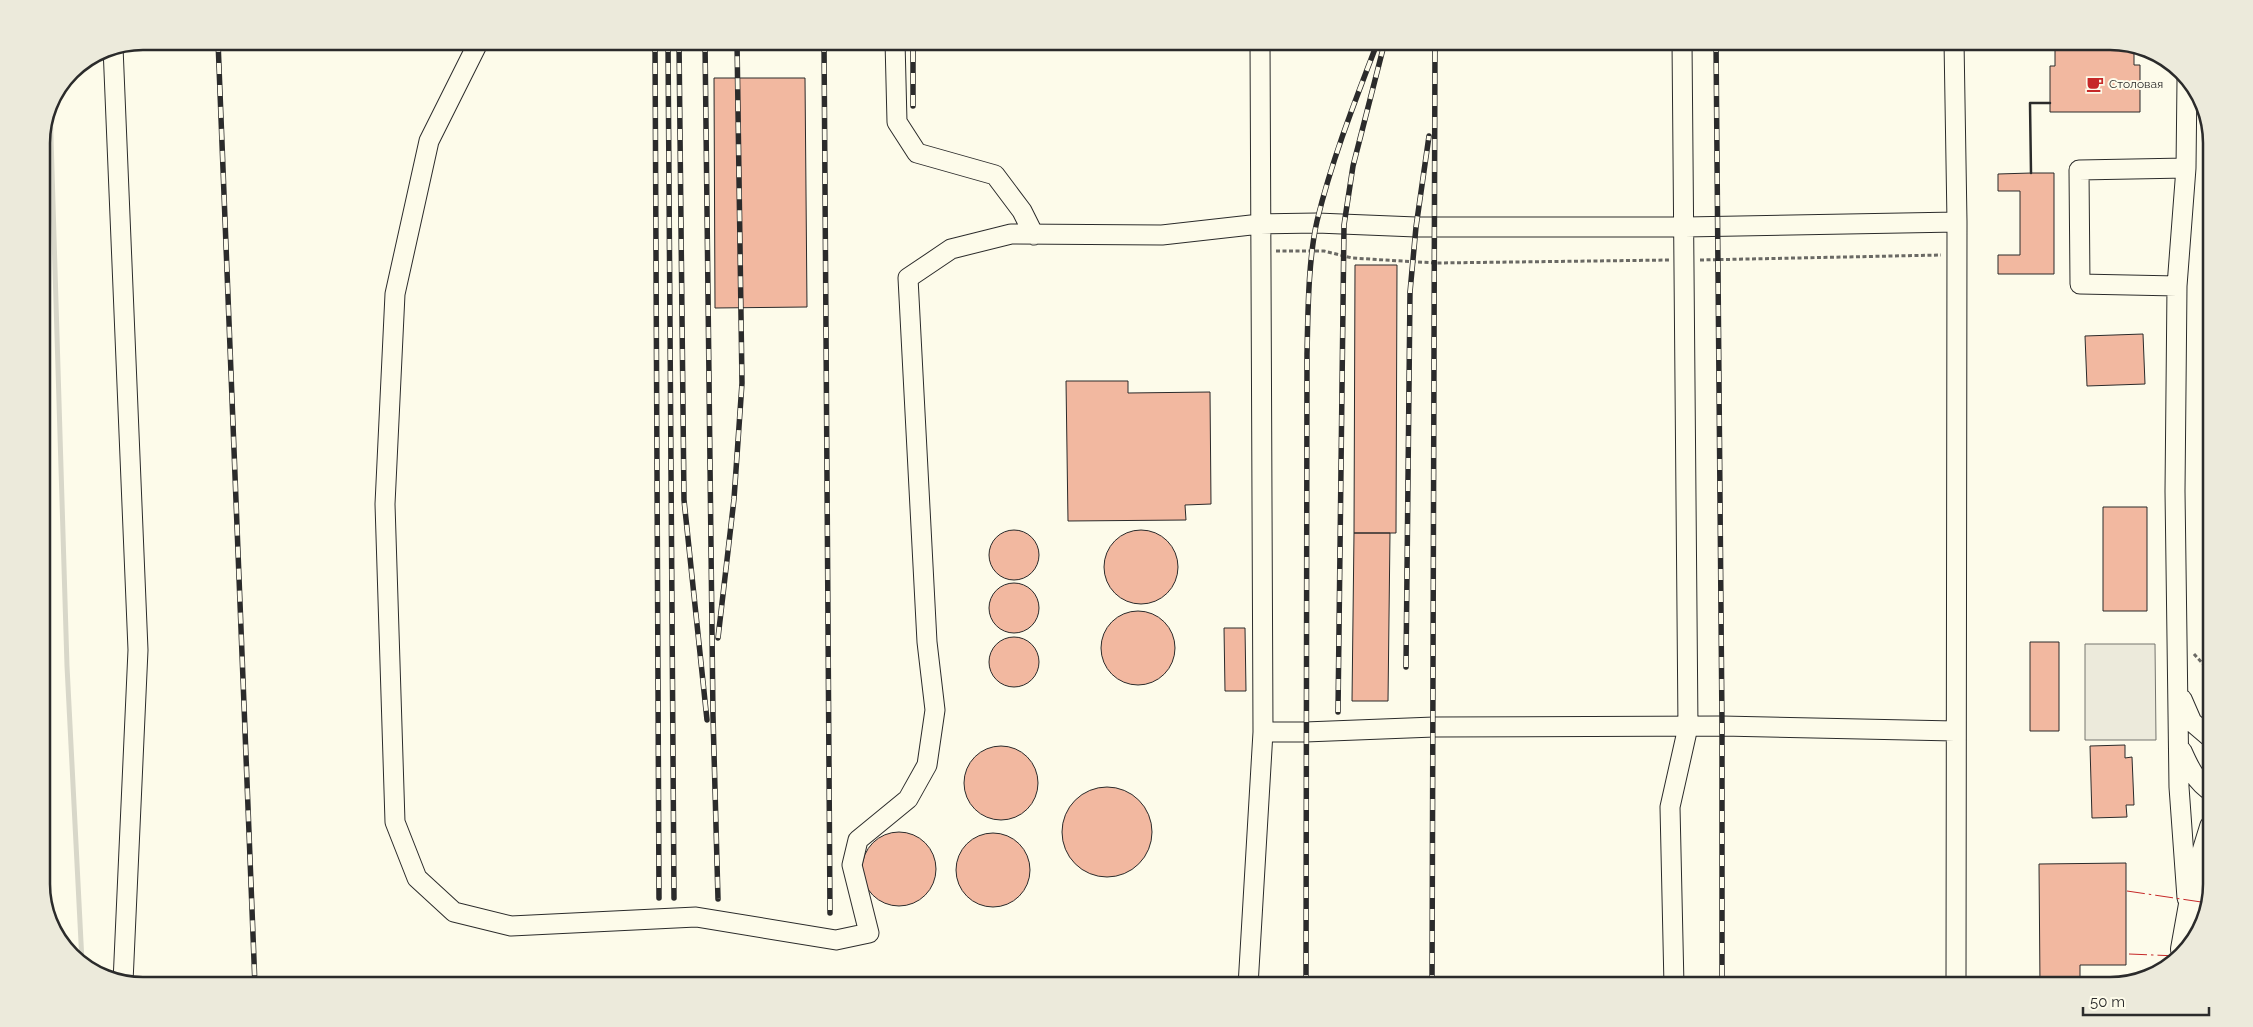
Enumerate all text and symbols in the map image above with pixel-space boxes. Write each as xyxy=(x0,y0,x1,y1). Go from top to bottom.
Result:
cafe icon: Столовая xyxy=(2085,74,2105,94)
place label: Столовая xyxy=(2109,77,2163,91)
scale bar xyxy=(2083,984,2209,1016)
text: 50 m xyxy=(2090,993,2125,1011)

